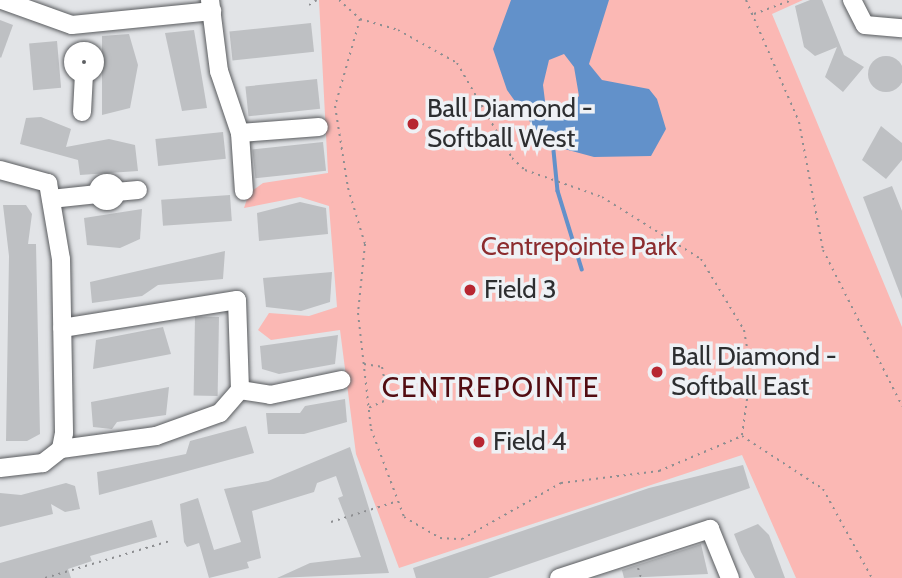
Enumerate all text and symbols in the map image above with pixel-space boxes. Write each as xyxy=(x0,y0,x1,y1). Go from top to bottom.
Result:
place label: Ball Diamond - Softball West xyxy=(427,93,593,154)
marker: Ball Diamond - Softball West xyxy=(405,116,421,132)
park label: Centrepointe Park xyxy=(481,231,677,263)
place label: Field 3 xyxy=(484,274,557,306)
marker: Field 3 xyxy=(462,282,478,298)
place label: Ball Diamond - Softball East xyxy=(671,341,837,402)
marker: Ball Diamond - Softball East xyxy=(649,364,665,380)
district label: CENTREPOINTE xyxy=(383,370,599,404)
place label: Field 4 xyxy=(493,426,567,458)
marker: Field 4 xyxy=(471,434,487,450)

